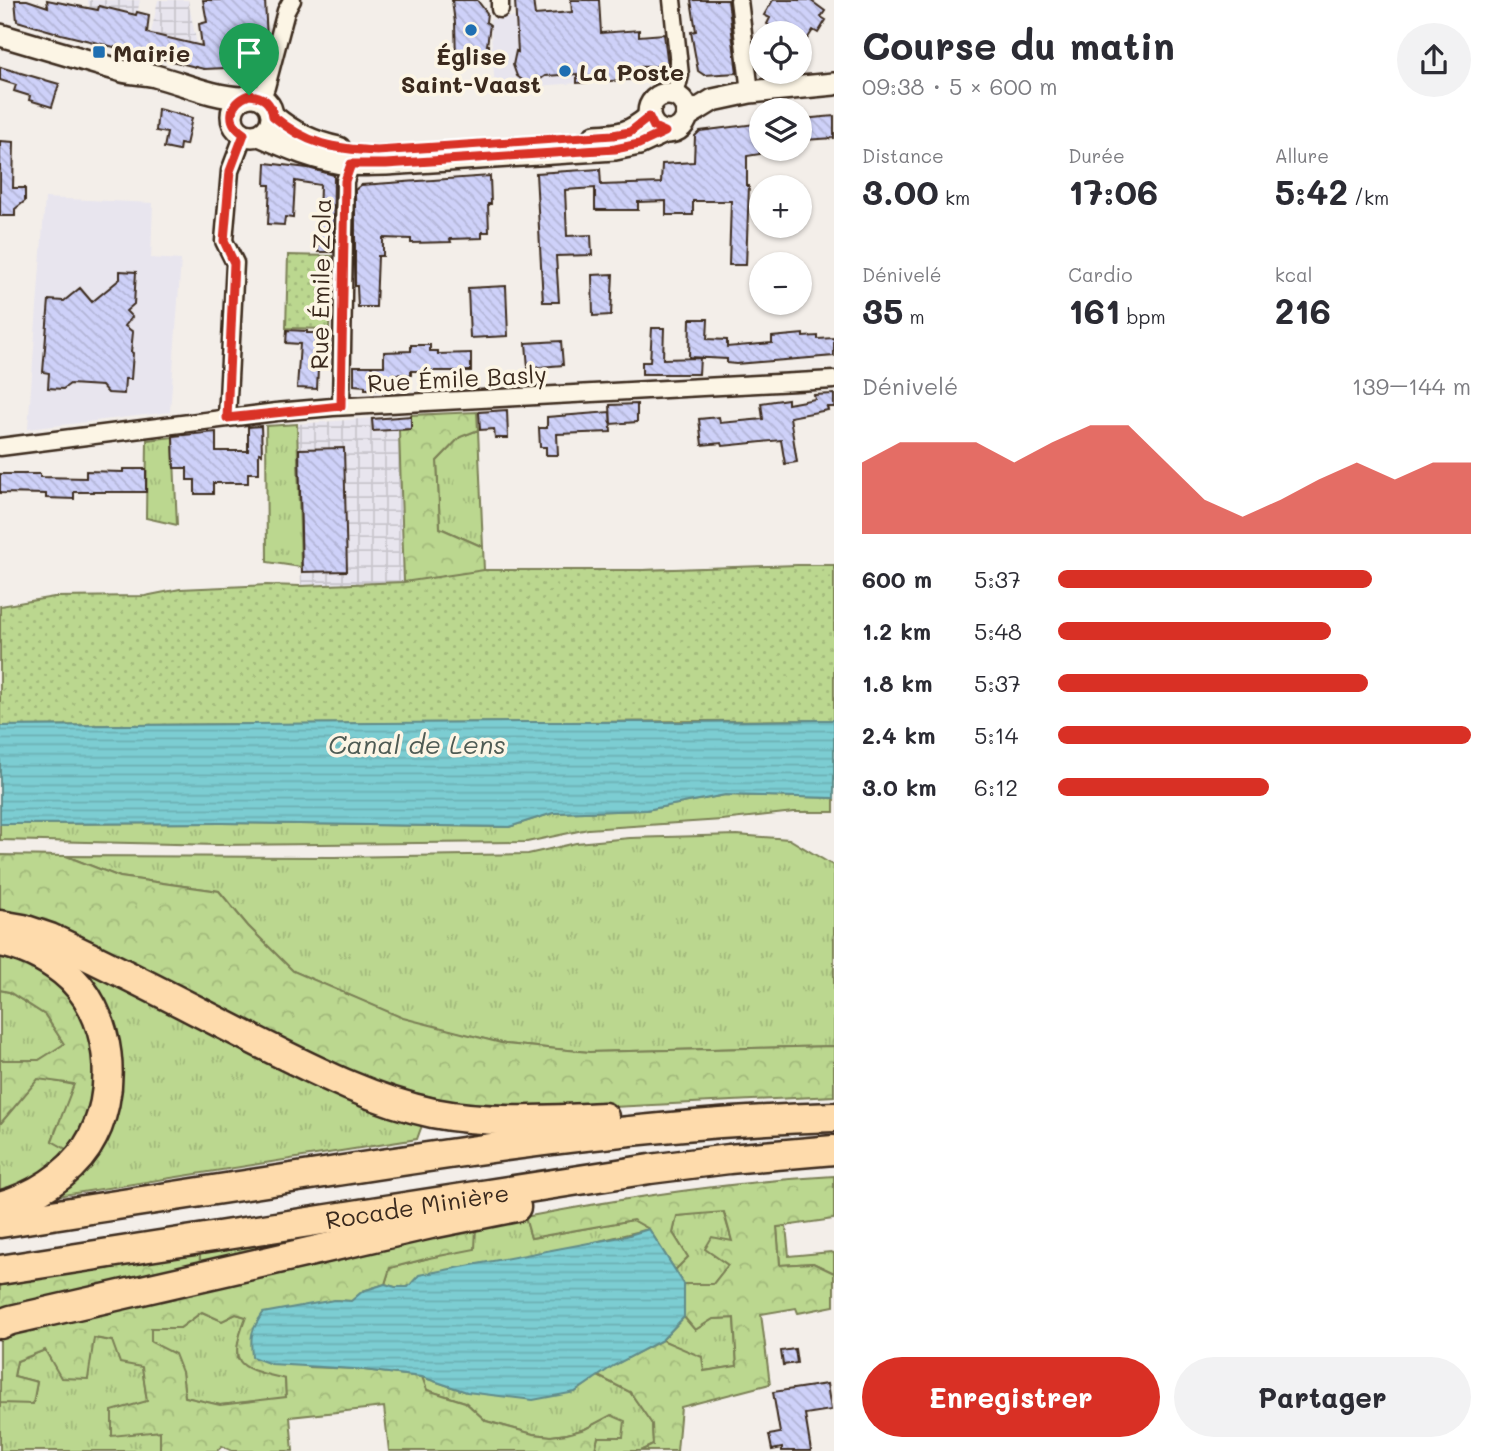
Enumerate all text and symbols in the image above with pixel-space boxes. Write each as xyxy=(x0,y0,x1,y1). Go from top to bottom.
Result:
text: Course du matin xyxy=(862,20,1175,70)
map controls xyxy=(749,21,812,315)
button: locate xyxy=(749,21,812,84)
marker: Église Saint-Vaast xyxy=(463,22,479,38)
pin xyxy=(219,23,279,95)
button: share xyxy=(1397,23,1471,97)
icon: arrive xyxy=(230,34,268,72)
place label: Mairie xyxy=(113,37,190,68)
place label: Église Saint-Vaast xyxy=(401,40,541,99)
marker: Mairie xyxy=(91,44,107,60)
place label: La Poste xyxy=(579,56,684,87)
marker: La Poste xyxy=(557,63,573,79)
text: 09:38 · 5 × 600 m xyxy=(862,71,1058,101)
button: layers xyxy=(749,98,812,161)
text: Distance xyxy=(862,143,944,168)
text: Durée xyxy=(1068,143,1125,168)
text: Allure xyxy=(1275,143,1329,168)
text: 3.00 xyxy=(862,168,939,214)
text: 17:06 xyxy=(1068,168,1158,214)
text: 5:42 xyxy=(1275,168,1348,214)
button: + xyxy=(749,175,812,238)
text: km xyxy=(939,185,970,210)
text: /km xyxy=(1348,185,1389,210)
street label: Rue Émile Zola xyxy=(303,198,337,370)
button: − xyxy=(749,252,812,315)
text: Dénivelé xyxy=(862,262,942,287)
text: Cardio xyxy=(1068,262,1132,287)
text: kcal xyxy=(1275,262,1313,287)
text: 35 xyxy=(862,287,903,333)
text: 161 xyxy=(1068,287,1121,333)
text: 216 xyxy=(1275,287,1331,333)
text: m xyxy=(903,304,925,329)
text: bpm xyxy=(1121,304,1166,329)
street label: Rue Émile Basly xyxy=(366,358,548,398)
text: Dénivelé xyxy=(862,371,958,401)
text: 139–144 m xyxy=(1352,371,1471,401)
text: 600 m xyxy=(862,564,932,594)
text: 5:37 xyxy=(974,564,1021,594)
text: 1.2 km xyxy=(862,616,931,646)
text: 5:48 xyxy=(974,616,1022,646)
text: 1.8 km xyxy=(862,668,932,698)
text: 5:37 xyxy=(974,668,1021,698)
text: 2.4 km xyxy=(862,720,935,750)
text: 5:14 xyxy=(974,720,1018,750)
water label: Canal de Lens xyxy=(328,727,506,761)
text: 3.0 km xyxy=(862,772,937,802)
text: 6:12 xyxy=(974,772,1018,802)
street label: Rocade Minière xyxy=(323,1176,511,1235)
button: Enregistrer xyxy=(862,1357,1160,1437)
button: Partager xyxy=(1174,1357,1471,1437)

